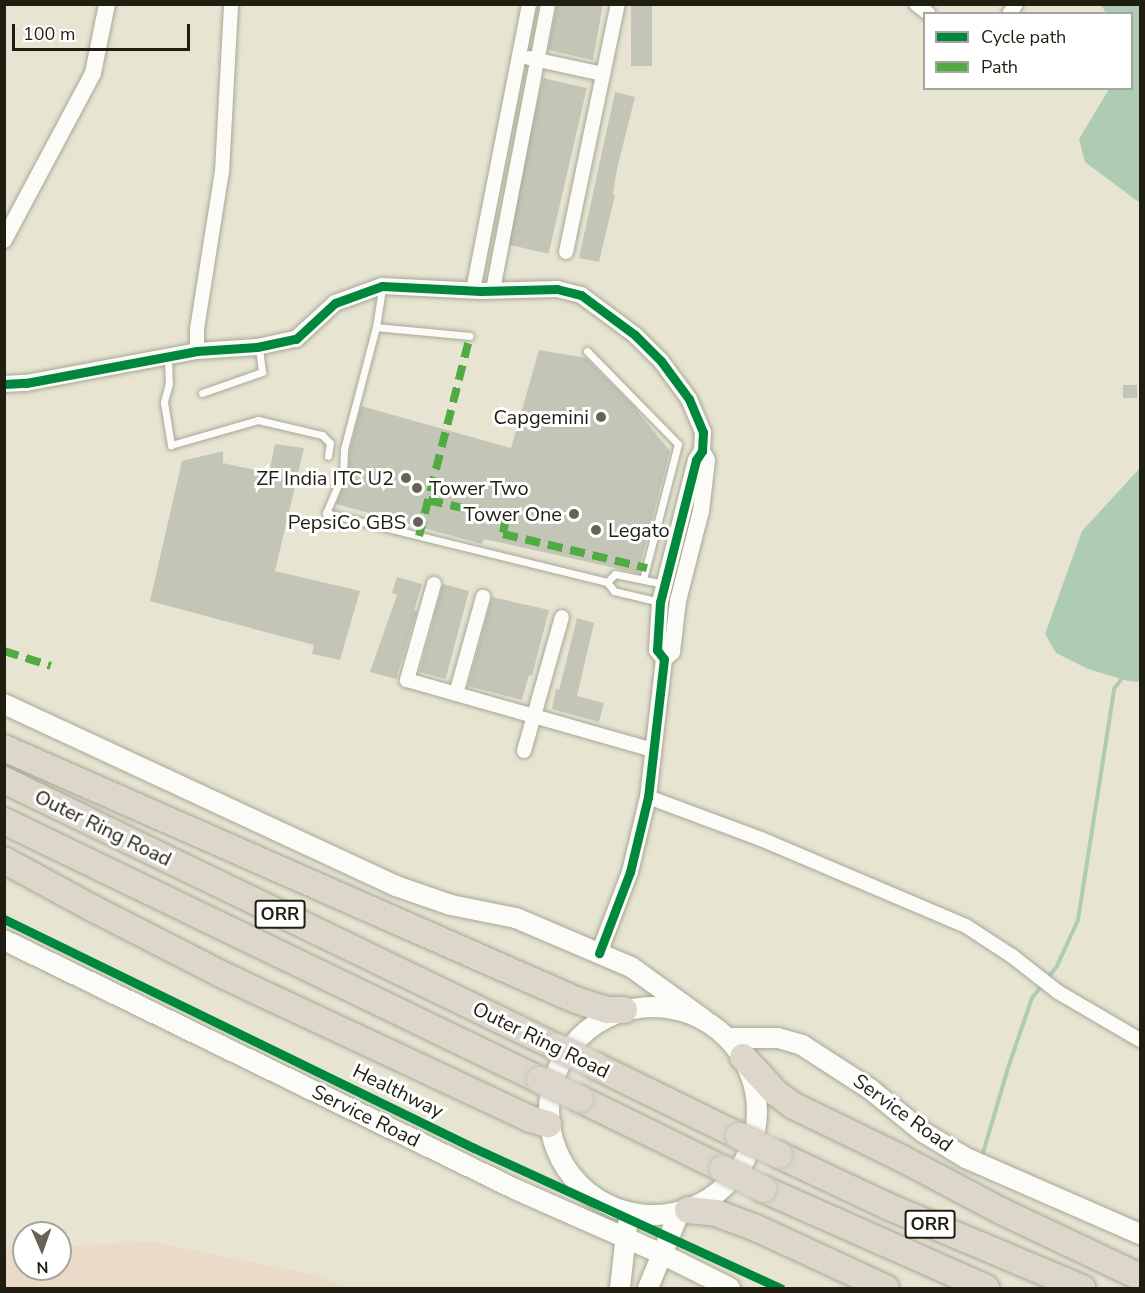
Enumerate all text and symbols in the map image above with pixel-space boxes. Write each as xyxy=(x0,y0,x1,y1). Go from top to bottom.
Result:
scale bar xyxy=(15,12,194,50)
legend xyxy=(923,12,1133,90)
text: 100 m xyxy=(23,22,75,46)
text: Cycle path xyxy=(981,25,1066,49)
text: Path xyxy=(981,55,1018,79)
place label: Capgemini xyxy=(493,405,589,429)
marker: Capgemini xyxy=(594,410,608,424)
place label: ZF India ITC U2 xyxy=(256,466,394,490)
marker: ZF India ITC U2 xyxy=(399,471,413,485)
place label: Tower Two xyxy=(429,476,529,500)
marker: Tower Two xyxy=(410,481,424,495)
place label: Tower One xyxy=(464,502,562,526)
marker: Tower One xyxy=(567,507,581,521)
place label: PepsiCo GBS xyxy=(288,510,406,534)
marker: PepsiCo GBS xyxy=(411,515,425,529)
place label: Legato xyxy=(608,518,670,542)
marker: Legato xyxy=(589,523,603,537)
street label: Outer Ring Road xyxy=(31,785,175,871)
road number: ORR xyxy=(254,899,306,929)
street label: Outer Ring Road xyxy=(469,997,613,1083)
street label: Healthway xyxy=(349,1059,447,1123)
street label: Service Road xyxy=(849,1069,957,1157)
street label: Service Road xyxy=(308,1080,424,1152)
road number: ORR xyxy=(904,1209,956,1239)
north arrow xyxy=(12,1221,72,1281)
text: N xyxy=(36,1256,49,1278)

